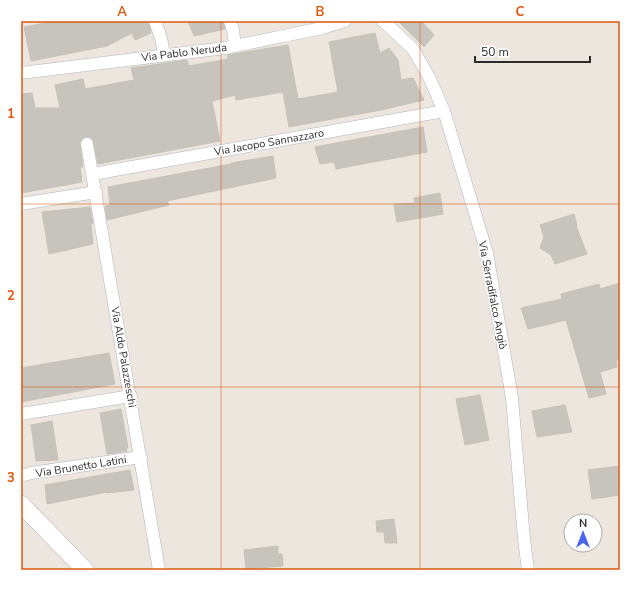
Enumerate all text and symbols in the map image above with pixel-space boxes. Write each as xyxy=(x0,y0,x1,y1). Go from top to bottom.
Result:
text: A xyxy=(117,3,127,21)
text: B xyxy=(316,3,325,21)
text: C xyxy=(516,3,525,21)
scale bar xyxy=(475,38,590,64)
street label: Via Pablo Neruda xyxy=(139,40,228,65)
text: 50 m xyxy=(481,44,509,60)
text: 1 xyxy=(7,105,15,123)
street label: Via Jacopo Sannazzaro xyxy=(212,125,325,160)
street label: Via Serradifalco Angiò xyxy=(474,239,510,351)
text: 2 xyxy=(7,287,15,305)
street label: Via Aldo Palazzeschi xyxy=(107,305,140,409)
street label: Via Brunetto Latini xyxy=(34,452,128,481)
text: 3 xyxy=(7,469,15,487)
north arrow xyxy=(563,513,603,553)
text: N xyxy=(579,516,587,531)

